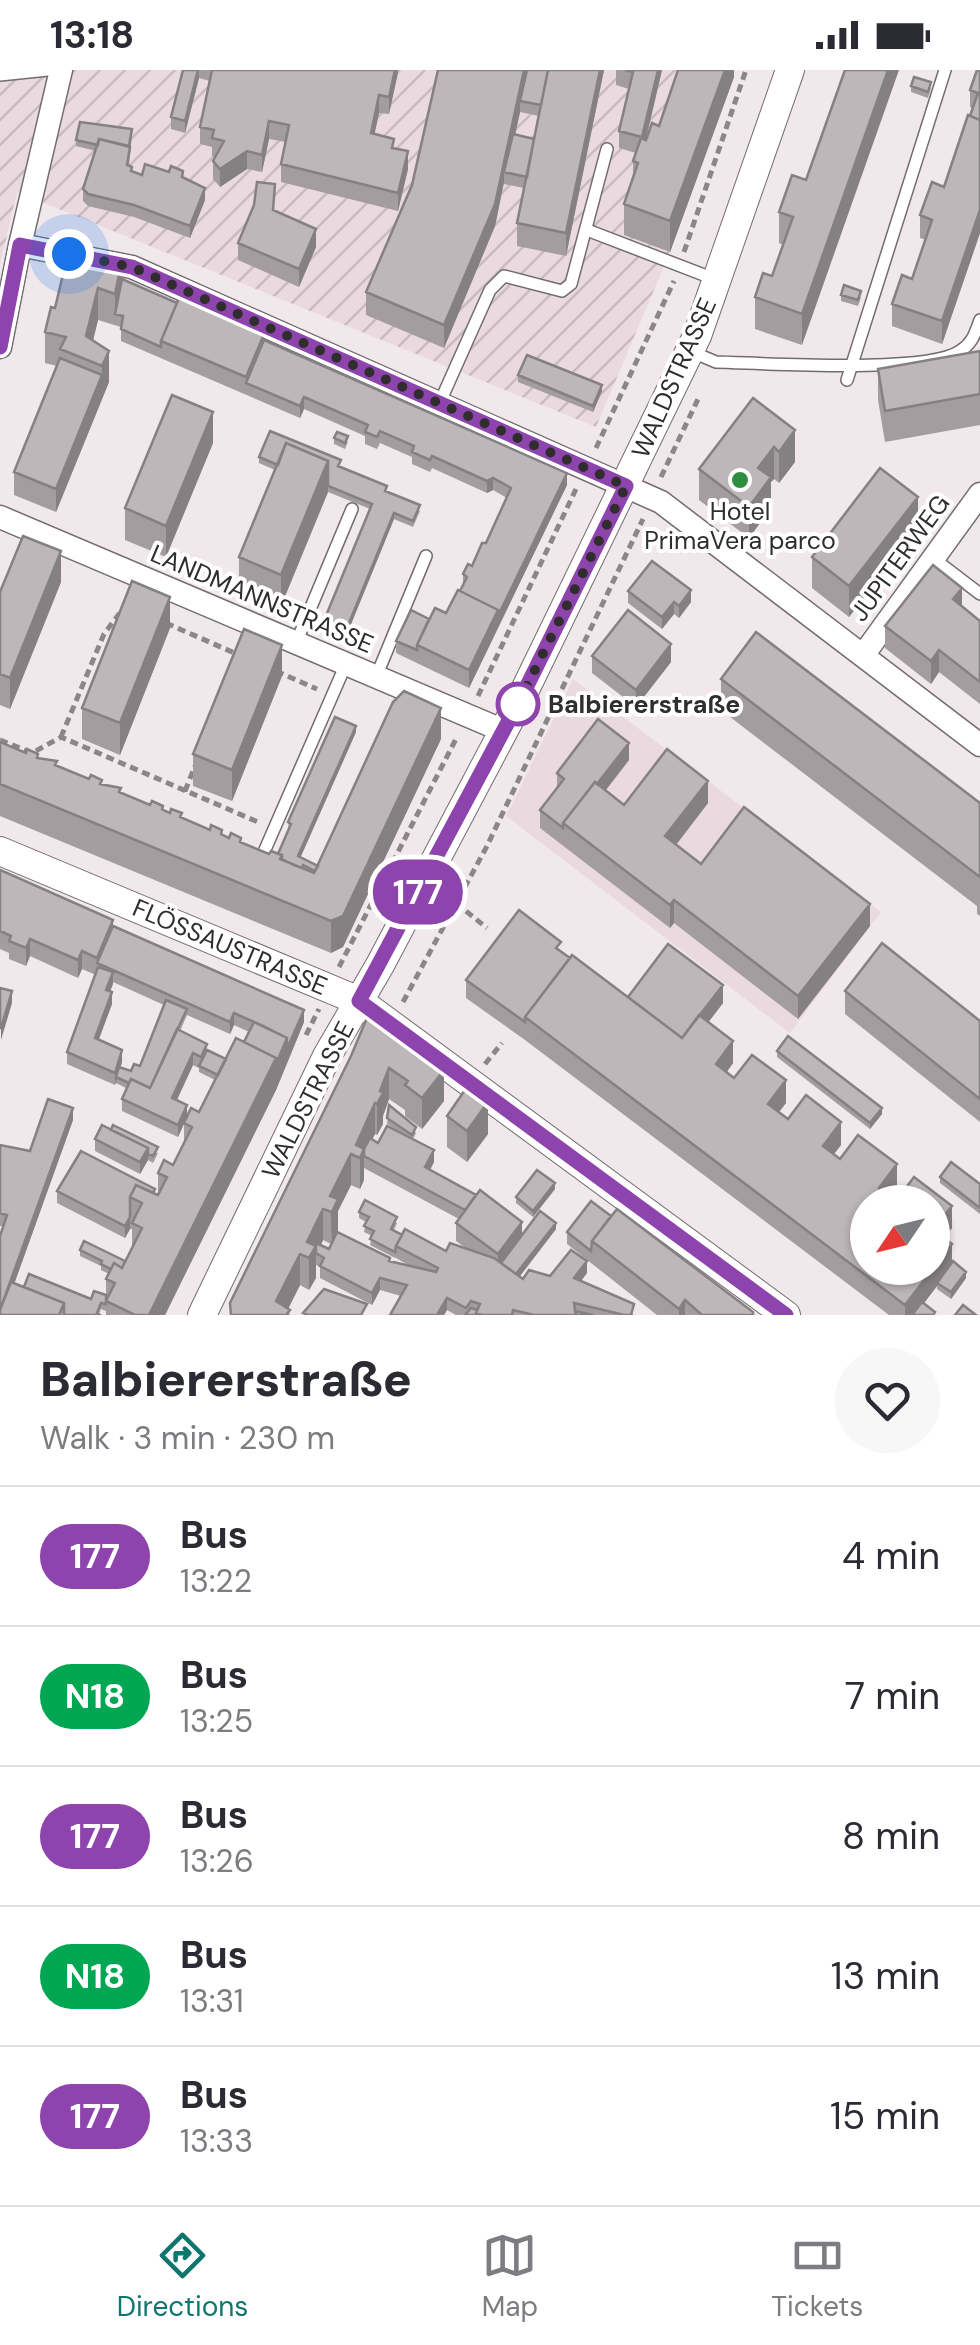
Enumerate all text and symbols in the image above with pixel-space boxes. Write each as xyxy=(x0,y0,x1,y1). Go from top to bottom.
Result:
text: 13:18 xyxy=(50,10,134,60)
your location xyxy=(44,229,94,279)
street label: WALDSTRASSE xyxy=(624,293,724,463)
marker: Hotel PrimaVera parco xyxy=(729,469,751,491)
street label: JUPITERWEG xyxy=(843,488,957,628)
place label: Hotel PrimaVera parco xyxy=(644,495,836,557)
street label: LANDMANNSTRASSE xyxy=(146,537,378,661)
marker: Balbiererstraße xyxy=(497,683,539,725)
place label: Balbiererstraße xyxy=(548,688,740,721)
line badge: 177 xyxy=(360,860,476,924)
text: 177 xyxy=(393,869,443,915)
street label: FLÖSSAUSTRASSE xyxy=(128,891,332,1003)
street label: WALDSTRASSE xyxy=(254,1016,362,1184)
north arrow xyxy=(850,1185,950,1285)
map controls xyxy=(850,1185,950,1285)
text: Balbiererstraße xyxy=(40,1348,412,1411)
button: heart xyxy=(835,1348,940,1453)
text: Walk · 3 min · 230 m xyxy=(40,1417,335,1459)
text: Bus xyxy=(180,1510,248,1560)
text: 4 min xyxy=(842,1531,940,1581)
text: 177 xyxy=(70,1533,120,1579)
text: 13:22 xyxy=(180,1560,252,1602)
text: Bus xyxy=(180,1650,248,1700)
text: 7 min xyxy=(845,1671,940,1721)
text: N18 xyxy=(65,1673,125,1719)
text: 13:25 xyxy=(180,1700,253,1742)
text: Bus xyxy=(180,1790,248,1840)
text: 8 min xyxy=(842,1811,940,1861)
text: 177 xyxy=(70,1813,120,1859)
text: 13:26 xyxy=(180,1840,254,1882)
text: Bus xyxy=(180,1930,248,1980)
text: 13 min xyxy=(831,1951,940,2001)
text: N18 xyxy=(65,1953,125,1999)
text: 13:31 xyxy=(180,1980,244,2022)
text: Bus xyxy=(180,2070,248,2120)
text: 15 min xyxy=(830,2091,940,2141)
text: 177 xyxy=(70,2093,120,2139)
text: 13:33 xyxy=(180,2120,253,2162)
tab: Directions xyxy=(117,2228,248,2325)
tab: Map xyxy=(482,2228,538,2325)
tab: Tickets xyxy=(771,2228,863,2325)

